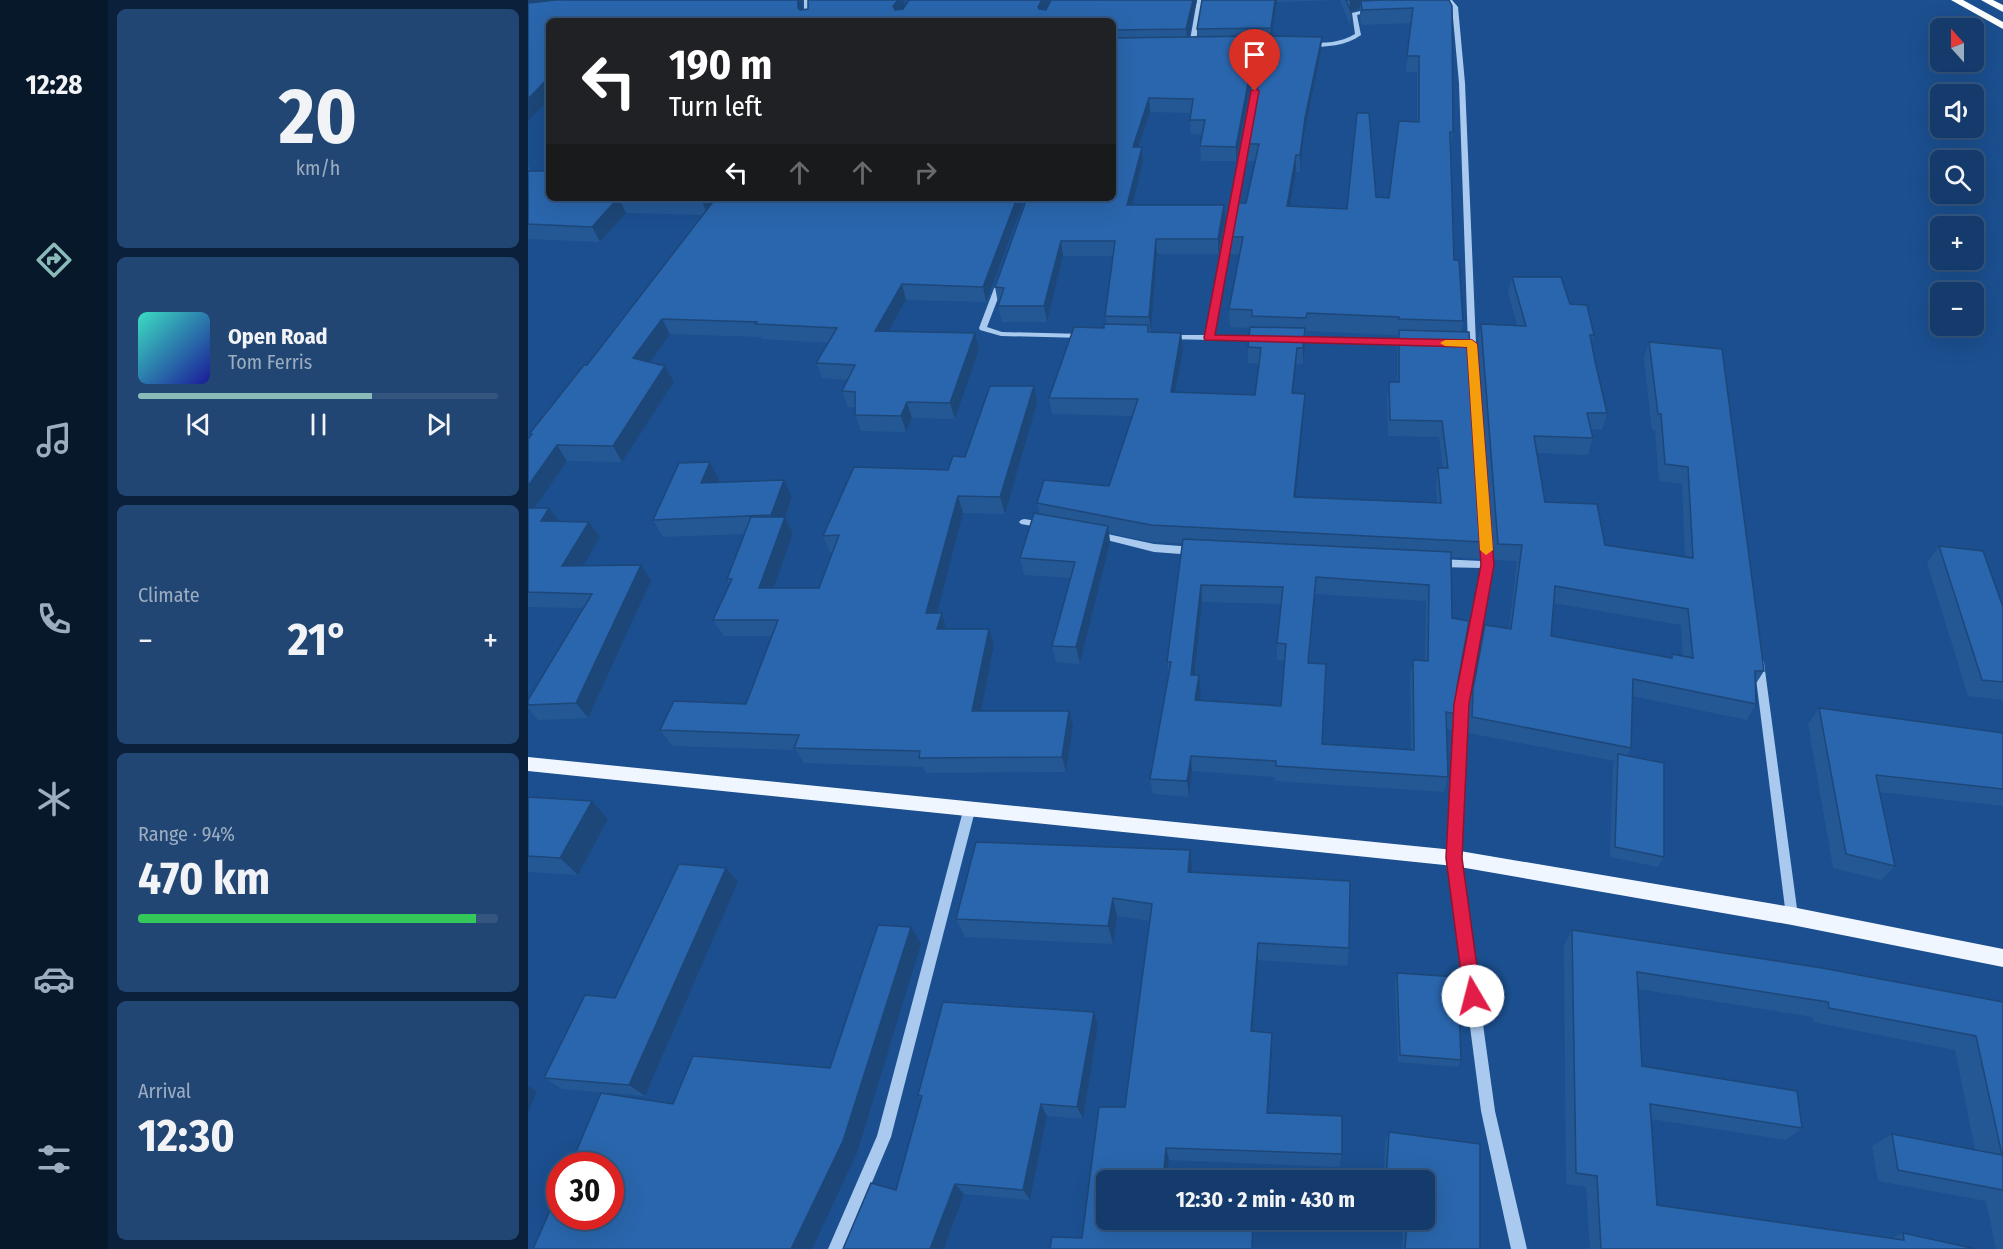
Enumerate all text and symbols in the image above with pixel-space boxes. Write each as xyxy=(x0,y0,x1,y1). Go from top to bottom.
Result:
north arrow xyxy=(1930,18,1984,72)
map controls xyxy=(1930,18,1984,336)
pin xyxy=(1229,29,1280,91)
icon: arrive xyxy=(1238,38,1271,71)
text: 190 m xyxy=(669,40,772,90)
icon: left xyxy=(570,42,648,120)
text: 12:28 xyxy=(26,69,82,101)
text: 20 xyxy=(279,70,357,164)
button: sound xyxy=(1930,84,1984,138)
text: Turn left xyxy=(669,91,762,123)
button: search xyxy=(1930,150,1984,204)
text: km/h xyxy=(296,156,340,180)
icon: left xyxy=(720,156,753,189)
icon: ahead xyxy=(783,156,816,189)
icon: ahead xyxy=(846,156,879,189)
icon: right xyxy=(909,156,942,189)
button: + xyxy=(1930,216,1984,270)
icon: directions xyxy=(33,239,75,281)
button: − xyxy=(1930,282,1984,336)
text: Open Road xyxy=(228,323,328,350)
text: Tom Ferris xyxy=(228,350,312,374)
icon: previous xyxy=(182,408,215,441)
icon: pause xyxy=(302,408,335,441)
icon: next xyxy=(422,408,455,441)
icon: music xyxy=(33,419,75,461)
text: Climate xyxy=(138,583,200,607)
icon: phone xyxy=(33,598,75,640)
text: 21° xyxy=(288,613,348,667)
text: − xyxy=(138,621,153,661)
text: + xyxy=(483,621,498,661)
icon: climate xyxy=(33,778,75,820)
text: Range · 94% xyxy=(138,822,235,846)
text: 470 km xyxy=(138,852,270,906)
icon: car xyxy=(33,958,75,1000)
position arrow xyxy=(1441,964,1505,1028)
text: Arrival xyxy=(138,1079,191,1103)
text: 12:30 xyxy=(138,1109,235,1163)
icon: filters xyxy=(33,1138,75,1180)
speed limit sign: 30 xyxy=(546,1152,624,1230)
text: 12:30 · 2 min · 430 m xyxy=(1176,1186,1355,1213)

